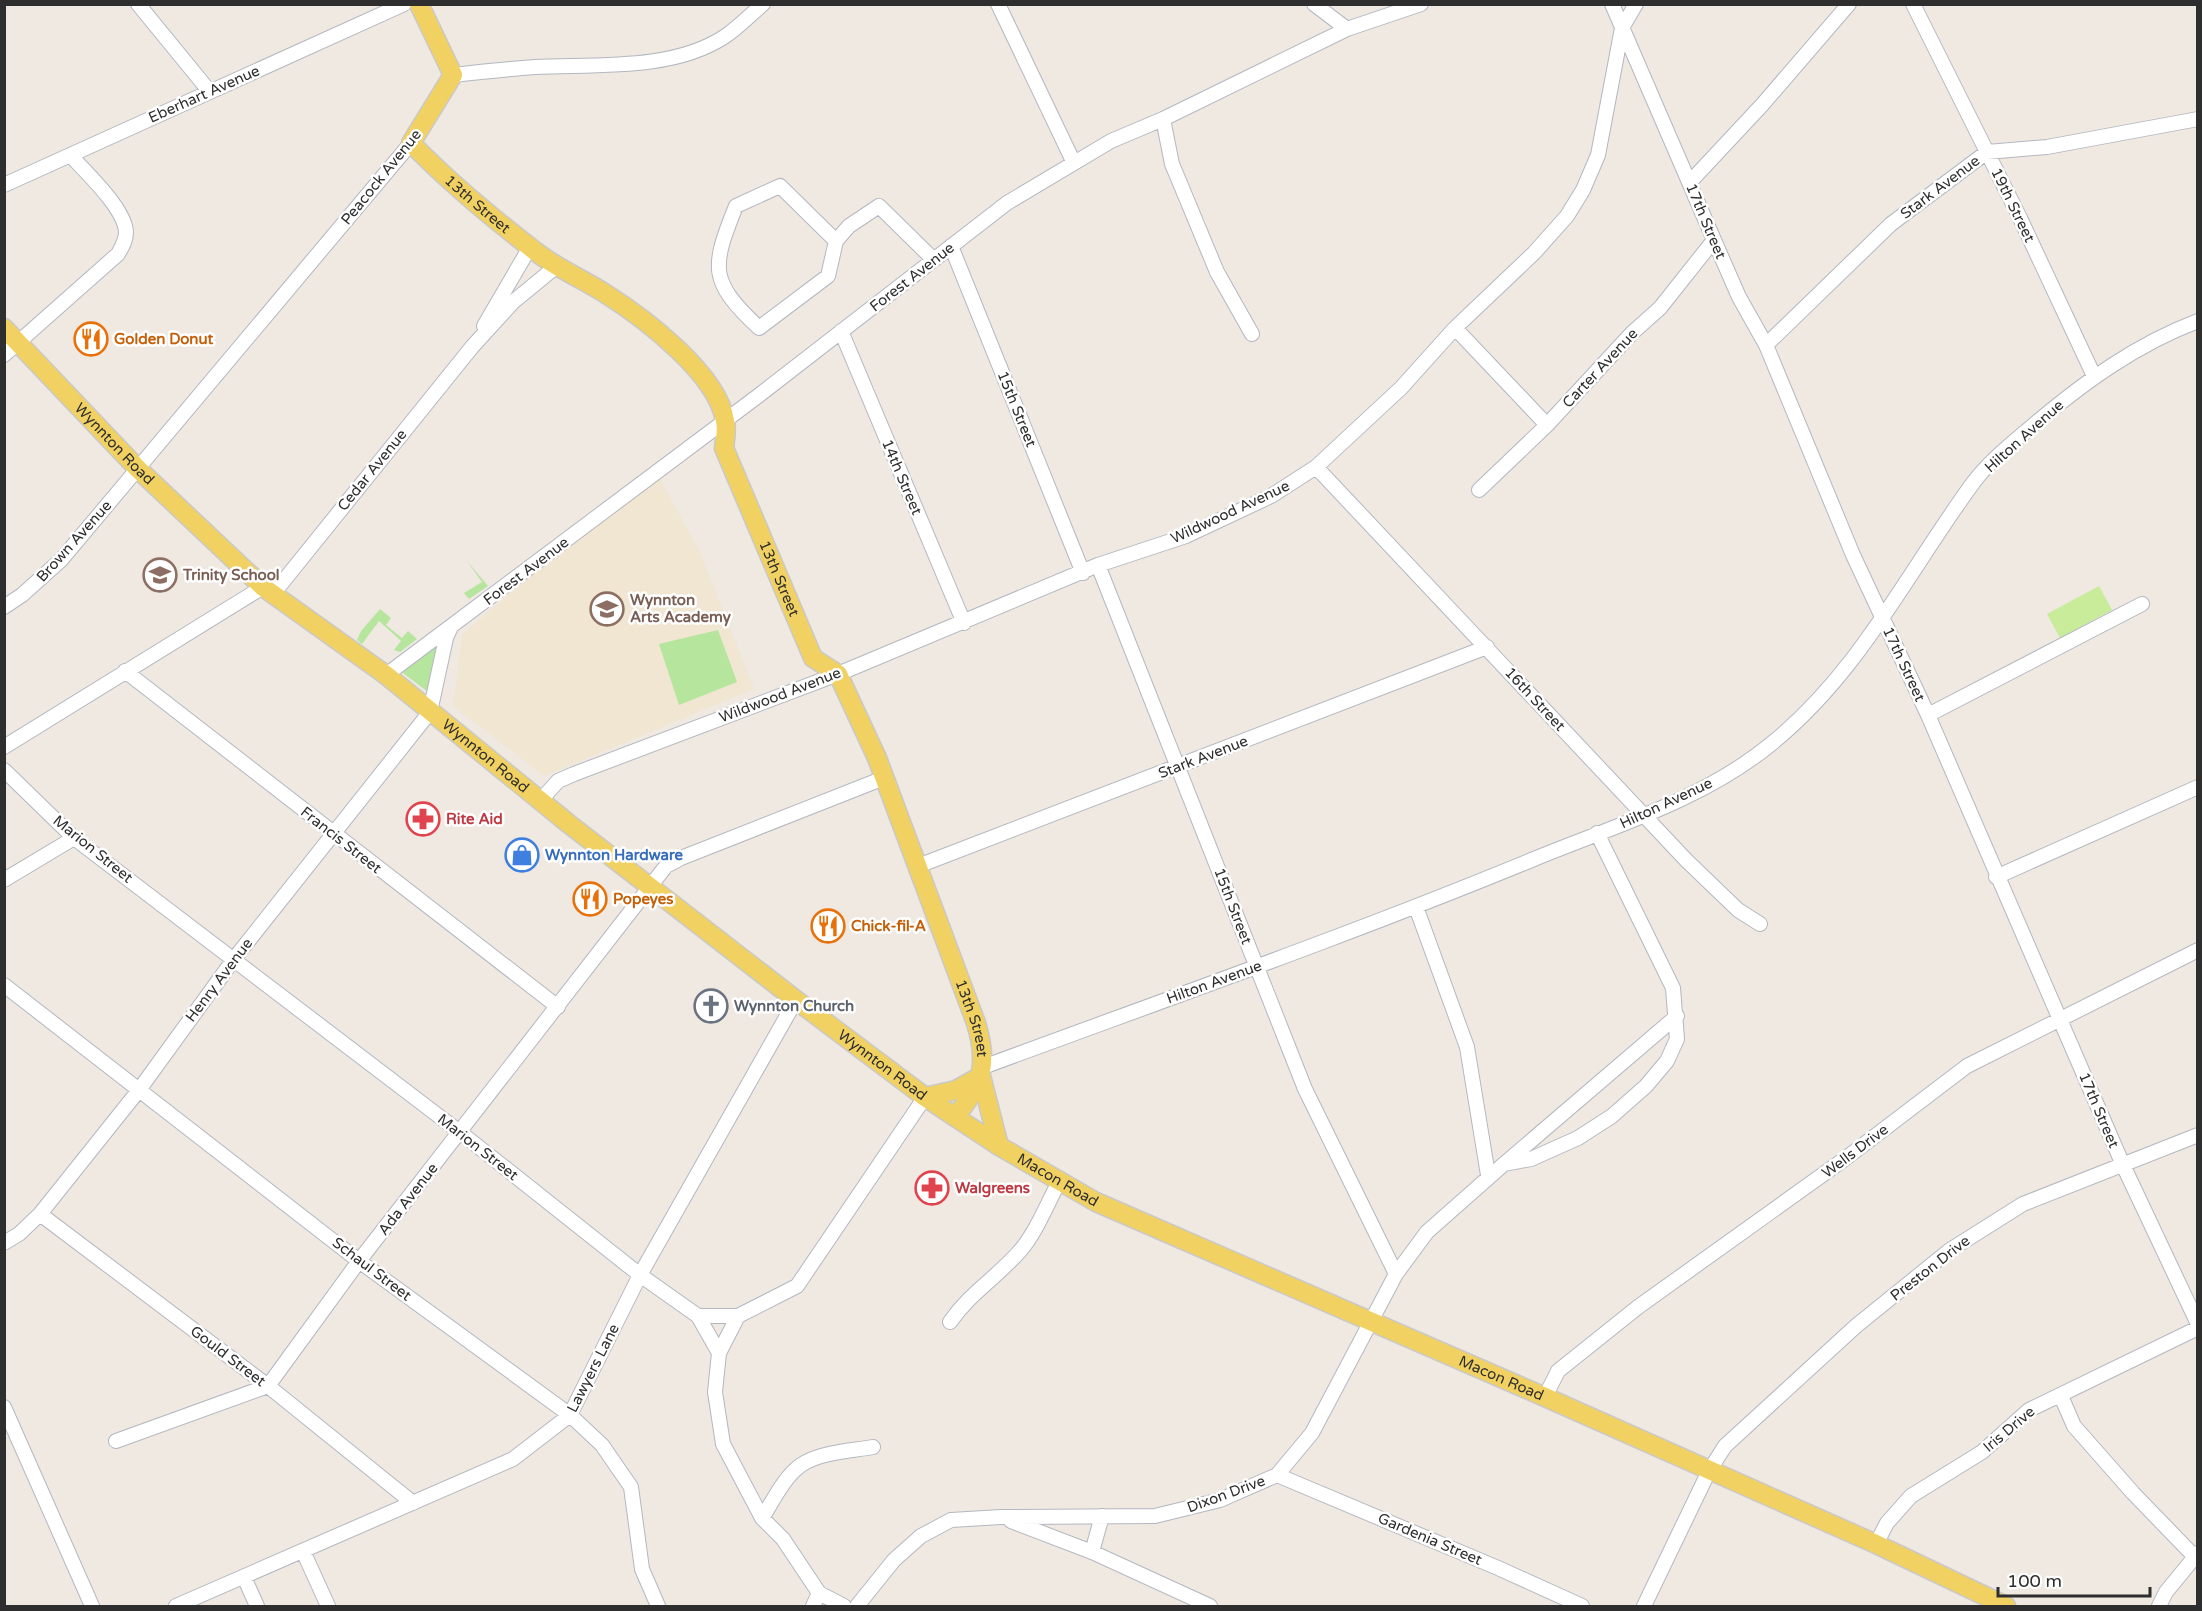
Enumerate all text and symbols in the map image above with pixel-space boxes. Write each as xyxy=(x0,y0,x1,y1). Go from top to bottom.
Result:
street label: Eberhart Avenue xyxy=(146,61,262,127)
street label: Peacock Avenue xyxy=(337,126,425,228)
street label: Stark Avenue xyxy=(1897,151,1983,223)
street label: 19th Street xyxy=(1987,165,2039,245)
street label: 13th Street xyxy=(441,171,514,237)
street label: 17th Street xyxy=(1682,180,1730,262)
street label: Forest Avenue xyxy=(866,238,958,316)
restaurant icon: Golden Donut xyxy=(73,321,109,357)
street label: Carter Avenue xyxy=(1559,325,1641,411)
place label: Golden Donut xyxy=(114,330,214,348)
street label: 15th Street xyxy=(994,368,1041,450)
street label: Hilton Avenue xyxy=(1981,396,2067,476)
street label: Wynnton Road xyxy=(71,399,158,488)
street label: Cedar Avenue xyxy=(334,426,410,514)
street label: 14th Street xyxy=(878,436,926,518)
street label: Wildwood Avenue xyxy=(1168,477,1292,547)
street label: Brown Avenue xyxy=(33,497,115,585)
street label: Forest Avenue xyxy=(480,533,572,609)
street label: 13th Street xyxy=(755,538,803,619)
school or university icon: Trinity School xyxy=(142,557,178,593)
place label: Trinity School xyxy=(182,566,280,585)
school or university icon: Wynnton Arts Academy xyxy=(589,591,625,627)
place label: Wynnton Arts Academy xyxy=(630,591,731,627)
street label: 17th Street xyxy=(1879,624,1929,705)
street label: Wildwood Avenue xyxy=(717,663,843,727)
street label: 16th Street xyxy=(1501,663,1569,735)
street label: Wynnton Road xyxy=(438,715,533,797)
street label: Stark Avenue xyxy=(1156,732,1250,782)
street label: Hilton Avenue xyxy=(1617,774,1715,832)
pharmacy icon: Rite Aid xyxy=(405,801,441,837)
street label: Francis Street xyxy=(297,803,385,877)
place label: Rite Aid xyxy=(446,810,503,828)
street label: Marion Street xyxy=(49,811,137,887)
shop icon: Wynnton Hardware xyxy=(504,837,540,873)
place label: Wynnton Hardware xyxy=(545,846,683,865)
street label: 15th Street xyxy=(1210,865,1256,947)
restaurant icon: Popeyes xyxy=(572,881,608,917)
place label: Popeyes xyxy=(613,890,674,909)
restaurant icon: Chick-fil-A xyxy=(810,908,846,944)
place label: Chick-fil-A xyxy=(851,917,926,935)
street label: Henry Avenue xyxy=(182,935,256,1025)
street label: Hilton Avenue xyxy=(1164,956,1264,1008)
street label: 13th Street xyxy=(952,977,991,1058)
church icon: Wynnton Church xyxy=(693,988,729,1024)
place label: Wynnton Church xyxy=(734,997,854,1016)
street label: Wynnton Road xyxy=(834,1026,930,1104)
street label: 17th Street xyxy=(2075,1069,2123,1151)
street label: Marion Street xyxy=(434,1110,522,1184)
street label: Wells Drive xyxy=(1818,1120,1892,1182)
street label: Macon Road xyxy=(1014,1149,1102,1210)
street label: Ada Avenue xyxy=(374,1159,442,1239)
pharmacy icon: Walgreens xyxy=(914,1170,950,1206)
place label: Walgreens xyxy=(955,1179,1030,1198)
street label: Preston Drive xyxy=(1887,1231,1973,1305)
street label: Schaul Street xyxy=(329,1233,415,1305)
street label: Lawyers Lane xyxy=(563,1321,623,1415)
street label: Gould Street xyxy=(187,1322,269,1390)
street label: Macon Road xyxy=(1456,1352,1547,1404)
street label: Iris Drive xyxy=(1980,1402,2038,1456)
street label: Dixon Drive xyxy=(1184,1472,1268,1516)
street label: Gardenia Street xyxy=(1375,1509,1485,1569)
scale bar xyxy=(1998,1560,2150,1598)
text: 100 m xyxy=(2007,1570,2062,1592)

